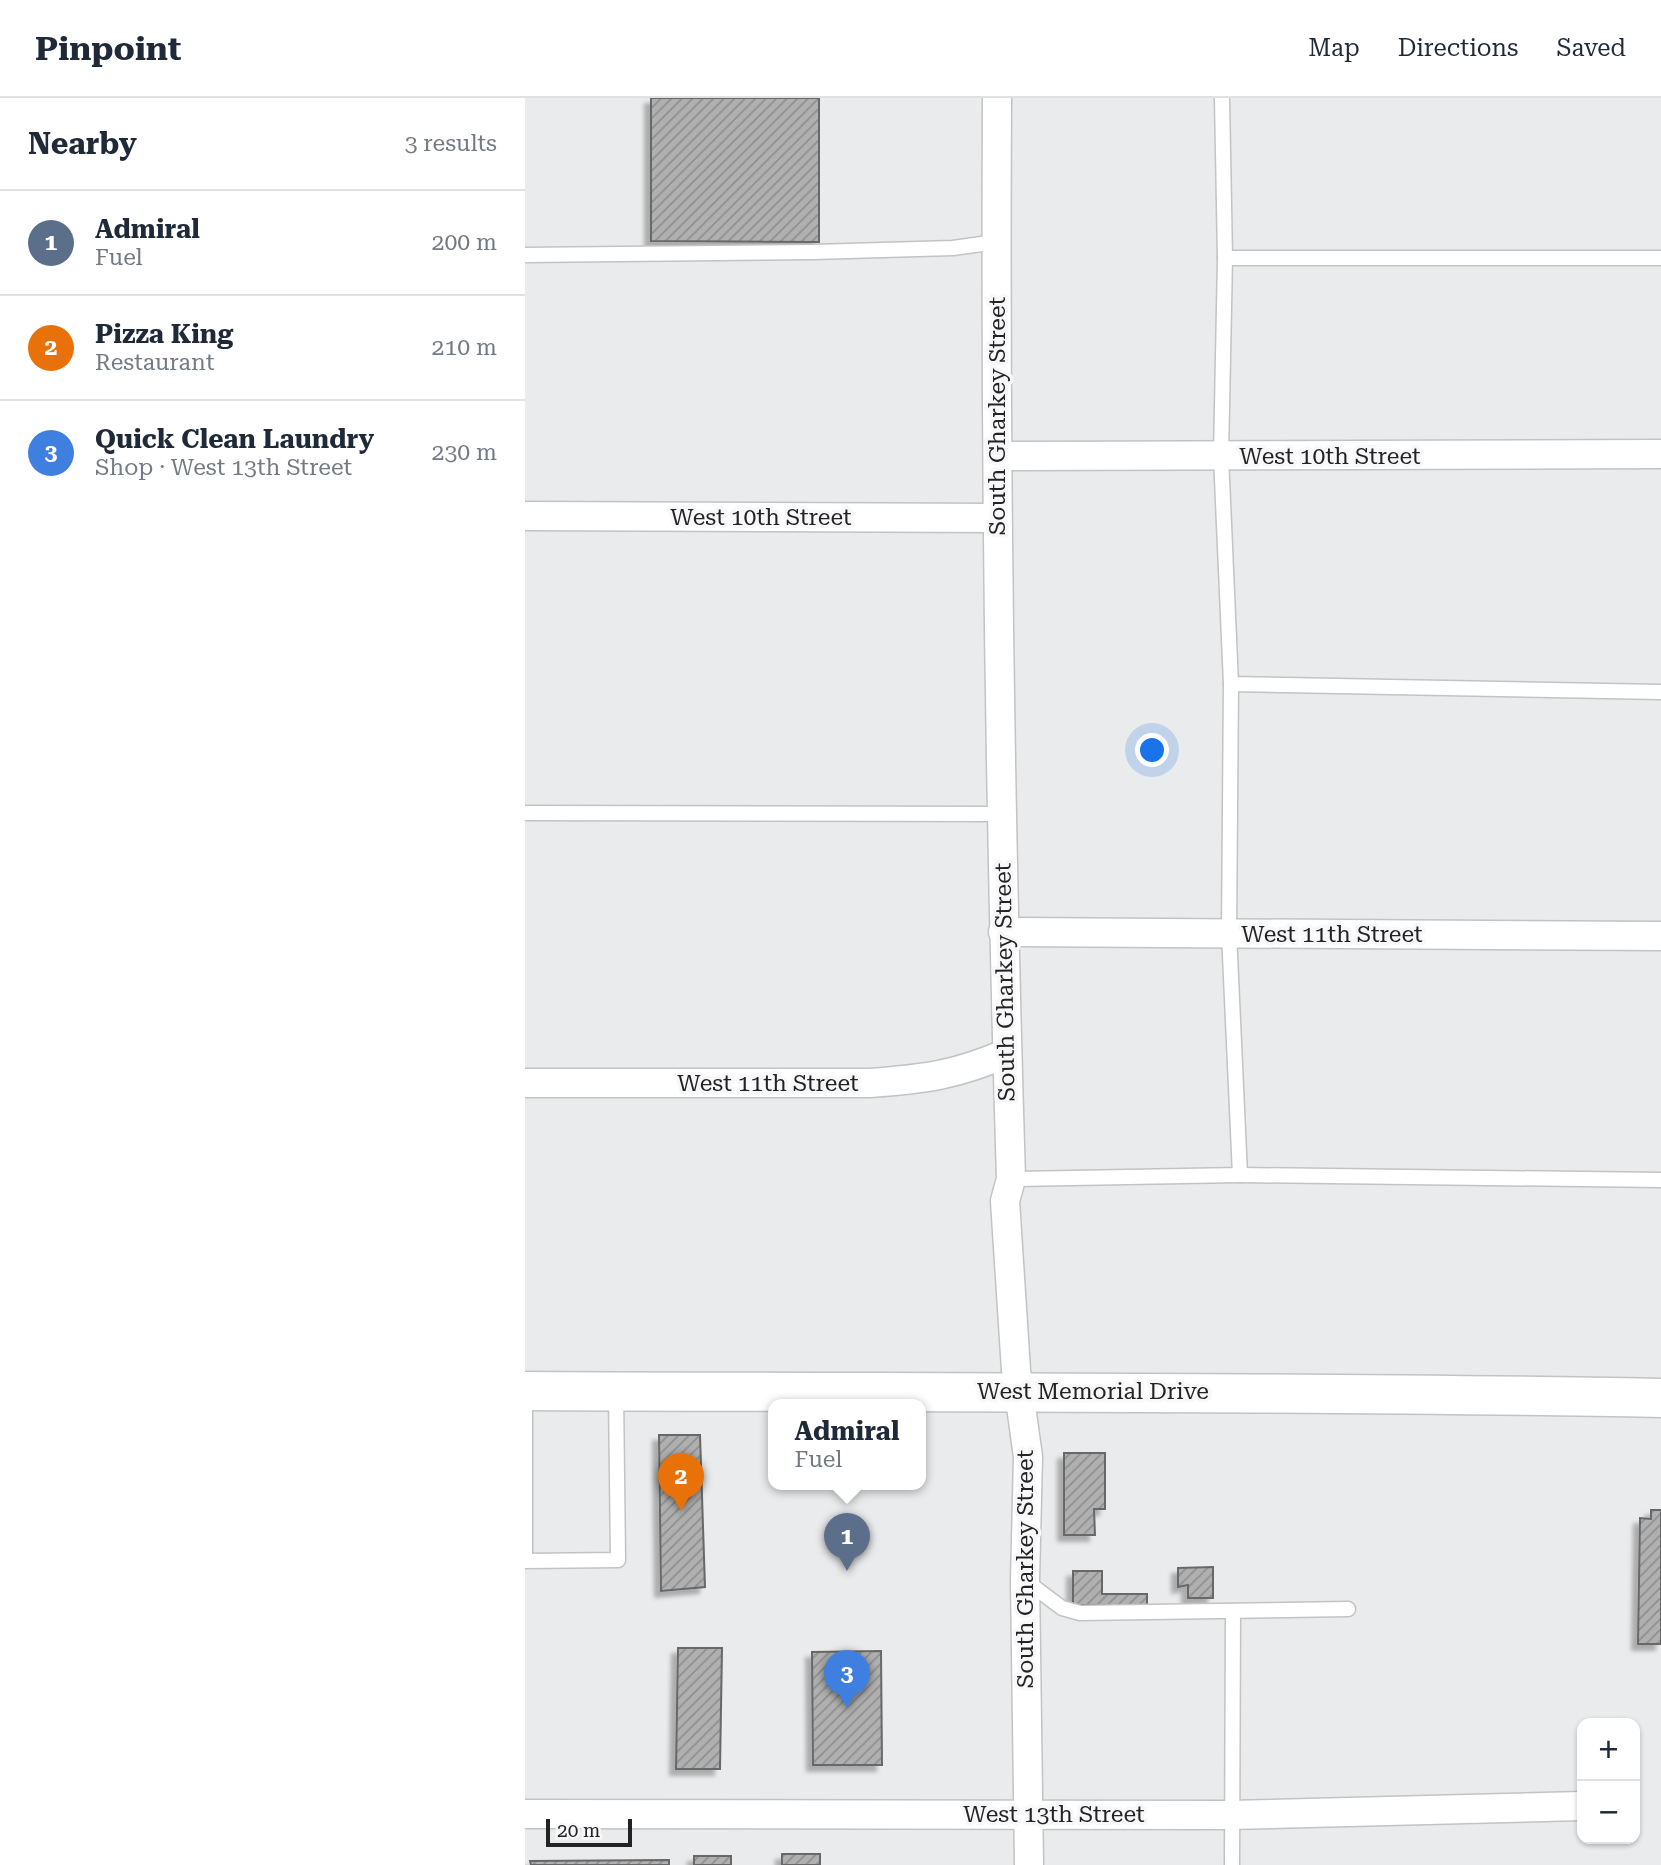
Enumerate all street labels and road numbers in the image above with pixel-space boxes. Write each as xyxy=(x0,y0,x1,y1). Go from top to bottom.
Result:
street label: South Gharkey Street xyxy=(984,296,1011,535)
street label: West 10th Street xyxy=(1239,443,1421,470)
street label: West 10th Street xyxy=(670,504,852,531)
street label: South Gharkey Street xyxy=(989,862,1021,1102)
street label: West 11th Street xyxy=(1241,921,1423,948)
street label: West 11th Street xyxy=(677,1070,859,1097)
street label: West Memorial Drive xyxy=(977,1378,1209,1405)
street label: South Gharkey Street xyxy=(1012,1449,1039,1688)
street label: West 13th Street xyxy=(963,1801,1145,1828)

